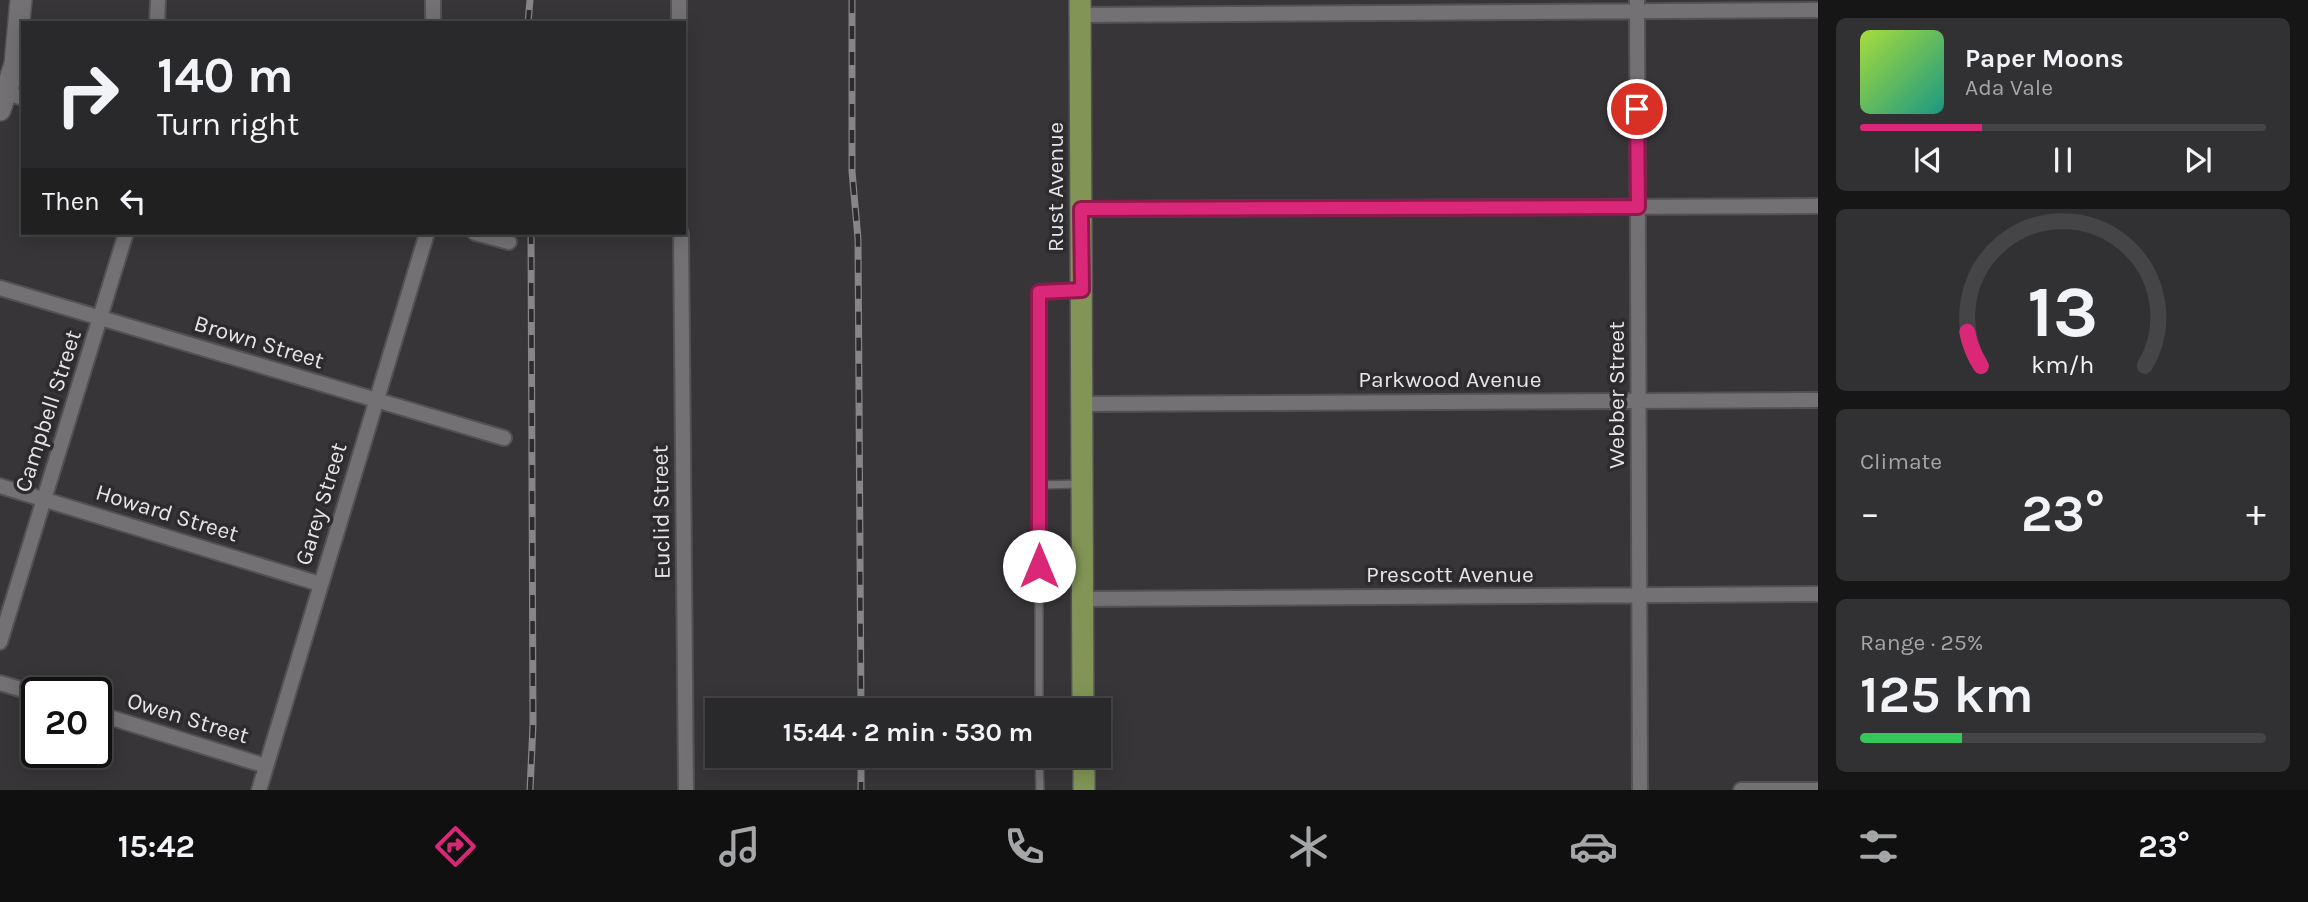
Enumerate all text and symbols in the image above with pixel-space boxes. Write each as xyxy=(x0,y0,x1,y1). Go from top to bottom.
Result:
text: Paper Moons xyxy=(1965,43,2124,74)
text: 140 m xyxy=(157,47,294,104)
icon: right xyxy=(42,49,133,140)
text: Ada Vale xyxy=(1965,74,2053,101)
pin xyxy=(1607,79,1667,139)
icon: arrive xyxy=(1618,90,1656,128)
text: Turn right xyxy=(157,106,299,143)
street label: Rust Avenue xyxy=(1042,122,1069,252)
icon: previous xyxy=(1909,141,1947,179)
icon: pause xyxy=(2044,141,2082,179)
icon: next xyxy=(2179,141,2217,179)
icon: left xyxy=(114,182,152,220)
text: Then xyxy=(42,186,100,217)
text: 13 xyxy=(2027,269,2099,354)
street label: Brown Street xyxy=(191,309,328,375)
street label: Webber Street xyxy=(1603,321,1630,469)
street label: Campbell Street xyxy=(9,326,87,495)
text: km/h xyxy=(2031,349,2095,378)
street label: Parkwood Avenue xyxy=(1358,366,1542,393)
street label: Garey Street xyxy=(290,439,353,569)
street label: Euclid Street xyxy=(646,444,676,579)
text: Climate xyxy=(1860,448,1942,475)
street label: Howard Street xyxy=(92,478,242,548)
text: 23° xyxy=(2021,483,2105,544)
text: − xyxy=(1860,491,1880,536)
text: + xyxy=(2246,491,2266,536)
position arrow xyxy=(1002,529,1076,603)
street label: Prescott Avenue xyxy=(1366,561,1534,588)
text: Range · 25% xyxy=(1860,629,1983,656)
text: 125 km xyxy=(1860,664,2034,725)
speed limit sign: 20 xyxy=(21,677,112,768)
street label: Owen Street xyxy=(124,687,252,749)
text: 15:44 · 2 min · 530 m xyxy=(783,717,1033,748)
icon: directions xyxy=(431,822,480,871)
icon: music xyxy=(715,822,764,871)
icon: phone xyxy=(1000,822,1049,871)
icon: climate xyxy=(1284,822,1333,871)
icon: car xyxy=(1569,822,1618,871)
icon: filters xyxy=(1854,822,1903,871)
text: 15:42 xyxy=(118,828,195,865)
text: 23° xyxy=(2138,828,2190,865)

